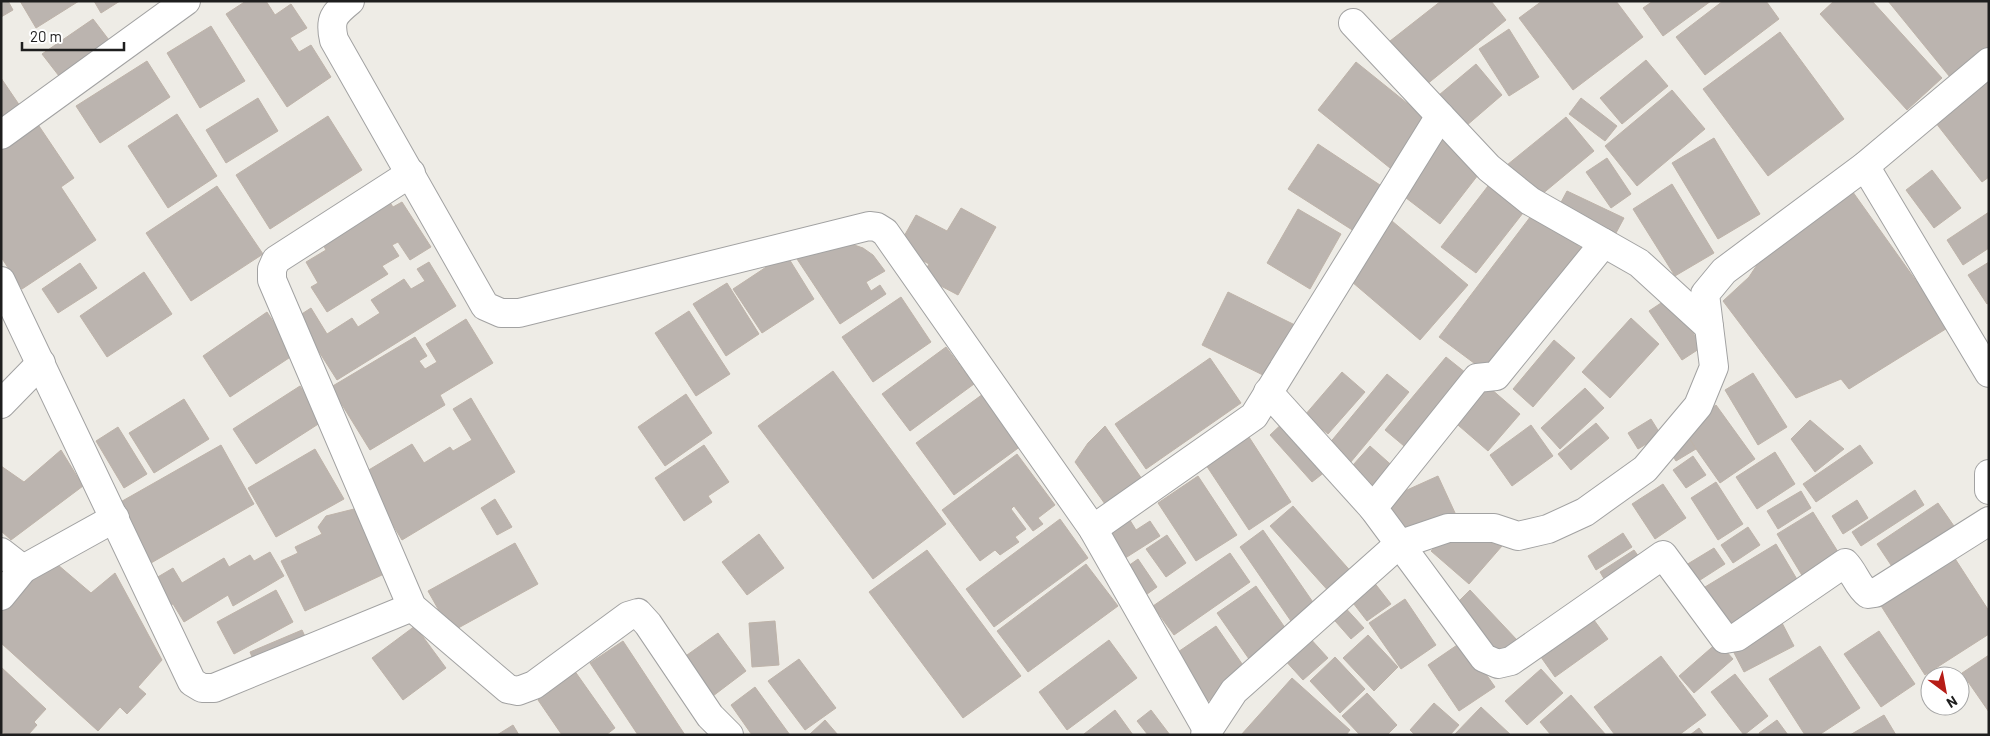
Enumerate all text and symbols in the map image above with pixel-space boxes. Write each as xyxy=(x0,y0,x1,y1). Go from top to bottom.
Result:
scale bar xyxy=(22,20,125,52)
text: 20 m xyxy=(30,27,62,45)
north arrow xyxy=(1920,666,1970,716)
text: N xyxy=(1944,693,1961,712)

